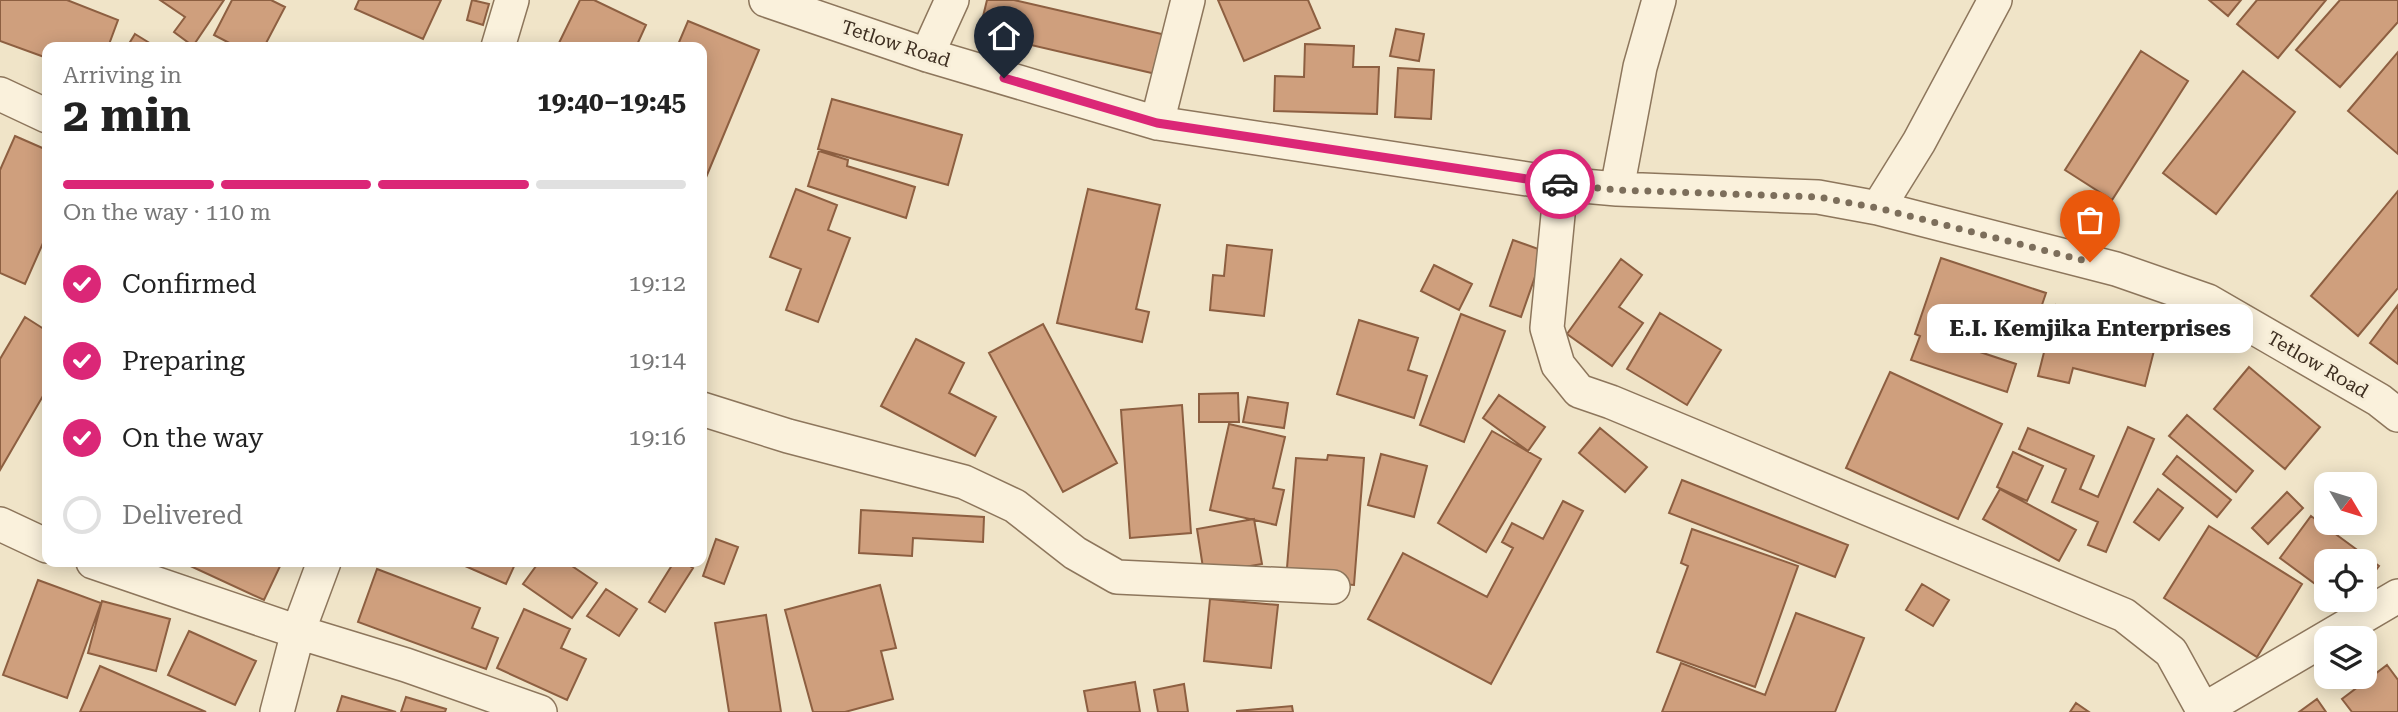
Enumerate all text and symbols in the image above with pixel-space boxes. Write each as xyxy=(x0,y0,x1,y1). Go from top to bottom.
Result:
pin xyxy=(974,6,1034,78)
street label: Tetlow Road xyxy=(838,15,953,72)
icon: home xyxy=(985,17,1023,55)
text: Arriving in xyxy=(63,62,182,89)
text: 19:40–19:45 xyxy=(537,87,686,117)
text: 2 min xyxy=(63,88,191,142)
courier xyxy=(1525,149,1595,219)
icon: car xyxy=(1541,165,1579,203)
pin xyxy=(2060,190,2120,262)
text: On the way · 110 m xyxy=(63,199,271,226)
icon: bag xyxy=(2071,201,2109,239)
icon: check xyxy=(63,265,101,303)
text: Confirmed xyxy=(122,269,257,299)
text: 19:12 xyxy=(629,270,686,297)
callout: E.I. Kemjika Enterprises xyxy=(1927,304,2253,353)
text: E.I. Kemjika Enterprises xyxy=(1949,315,2231,342)
street label: Tetlow Road xyxy=(2263,326,2373,403)
icon: check xyxy=(63,342,101,380)
text: Preparing xyxy=(122,346,245,376)
text: 19:14 xyxy=(629,347,686,374)
icon: check xyxy=(63,419,101,457)
text: On the way xyxy=(122,423,263,453)
text: 19:16 xyxy=(629,424,686,451)
north arrow xyxy=(2314,472,2376,536)
map controls xyxy=(2314,472,2377,689)
text: Delivered xyxy=(122,500,243,530)
button: locate xyxy=(2314,549,2377,612)
button: layers xyxy=(2314,626,2377,689)

